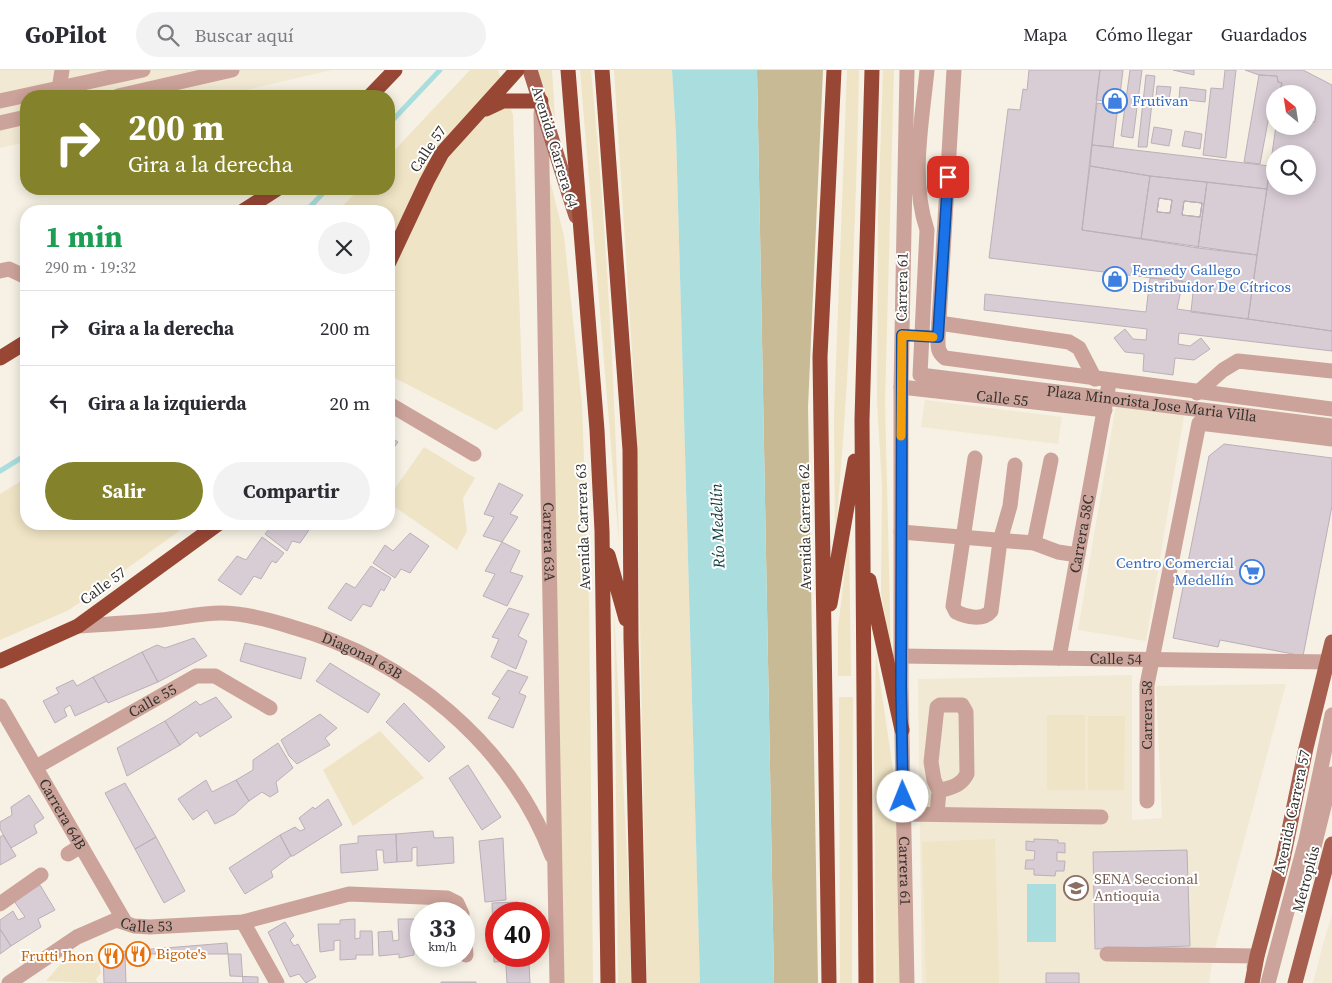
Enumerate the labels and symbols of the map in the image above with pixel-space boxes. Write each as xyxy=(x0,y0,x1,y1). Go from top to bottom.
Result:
street label: Avenida Carrera 64 xyxy=(527,83,584,211)
north arrow xyxy=(1266,85,1316,135)
shop icon: Frutivan xyxy=(1102,88,1128,114)
place label: Frutivan xyxy=(1132,90,1189,111)
street label: Calle 57 xyxy=(404,121,451,176)
pin xyxy=(927,156,969,198)
street label: Carrera 61 xyxy=(890,252,913,322)
place label: Fernedy Gallego Distribuidor De Cítricos xyxy=(1132,259,1291,297)
shop icon: Fernedy Gallego Distribuidor De Cítricos xyxy=(1102,266,1128,292)
street label: Plaza Minorista Jose Maria Villa xyxy=(1045,380,1259,427)
street label: Calle 55 xyxy=(975,385,1030,411)
street label: Avenida Carrera 63 xyxy=(570,463,595,591)
street label: Avenida Carrera 62 xyxy=(793,464,816,590)
water label: Río Medellín xyxy=(705,483,730,570)
street label: Carrera 58C xyxy=(1064,493,1099,575)
street label: Carrera 63A xyxy=(538,502,561,582)
place label: Centro Comercial Medellín xyxy=(1116,552,1235,590)
supermarket icon: Centro Comercial Medellín xyxy=(1239,559,1265,585)
street label: Calle 57 xyxy=(75,562,130,609)
street label: Diagonal 63B xyxy=(319,627,407,684)
street label: Calle 54 xyxy=(1090,648,1143,669)
street label: Calle 55 xyxy=(124,678,180,722)
street label: Carrera 58 xyxy=(1136,678,1158,750)
street label: Avenida Carrera 57 xyxy=(1268,748,1315,876)
position arrow xyxy=(876,770,928,822)
street label: Carrera 64B xyxy=(34,774,92,853)
street label: Carrera 61 xyxy=(894,836,916,906)
street label: Metroplús xyxy=(1287,843,1324,915)
place label: SENA Seccional Antioquia xyxy=(1094,868,1199,906)
school or university icon: SENA Seccional Antioquia xyxy=(1063,875,1089,901)
speed limit sign: 40 xyxy=(485,902,550,967)
street label: Calle 53 xyxy=(118,911,173,937)
restaurant icon: Bigote's xyxy=(125,941,151,967)
restaurant icon: Frutti Jhon xyxy=(98,943,124,969)
place label: Bigote's xyxy=(156,943,207,964)
place label: Frutti Jhon xyxy=(21,945,94,966)

